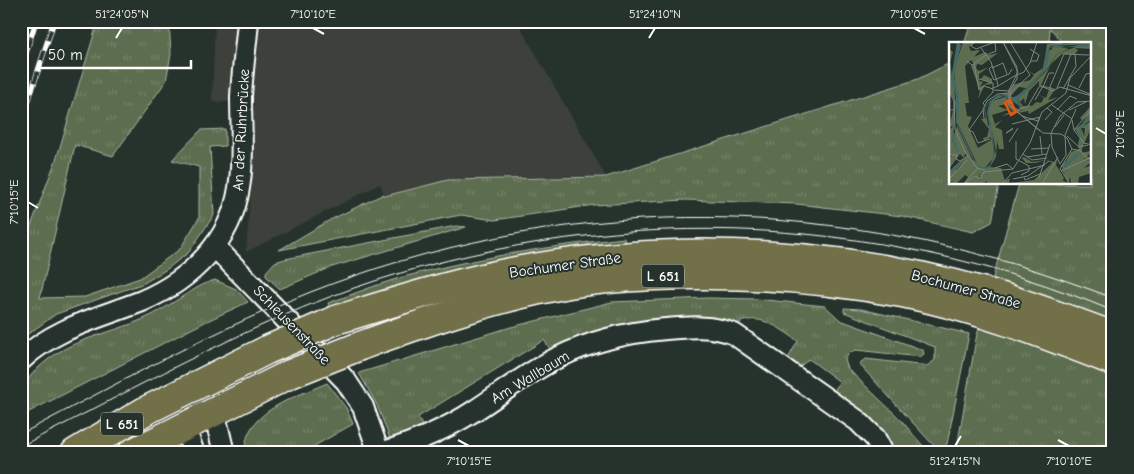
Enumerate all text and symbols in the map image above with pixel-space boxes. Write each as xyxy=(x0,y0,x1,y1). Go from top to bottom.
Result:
text: 51°24'05"N xyxy=(95,7,149,21)
text: 7°10'10"E xyxy=(290,7,336,21)
text: 51°24'10"N xyxy=(629,7,681,21)
text: 7°10'05"E xyxy=(890,7,938,21)
scale bar xyxy=(40,38,191,70)
inset map xyxy=(949,42,1092,185)
text: 50 m xyxy=(48,46,83,64)
street label: An der Ruhrbrücke xyxy=(229,68,253,192)
text: 7°10'05"E xyxy=(1113,110,1127,158)
text: 7°10'15"E xyxy=(7,180,21,224)
street label: Bochumer Straße xyxy=(508,248,622,282)
road number: L 651 xyxy=(642,264,684,288)
street label: Bochumer Straße xyxy=(909,266,1023,312)
street label: Schleusenstraße xyxy=(250,282,335,369)
street label: Am Wallbaum xyxy=(488,347,572,407)
road number: L 651 xyxy=(101,412,143,436)
text: 7°10'15"E xyxy=(447,454,491,468)
text: 51°24'15"N xyxy=(929,454,981,468)
text: 7°10'10"E xyxy=(1046,454,1092,468)

